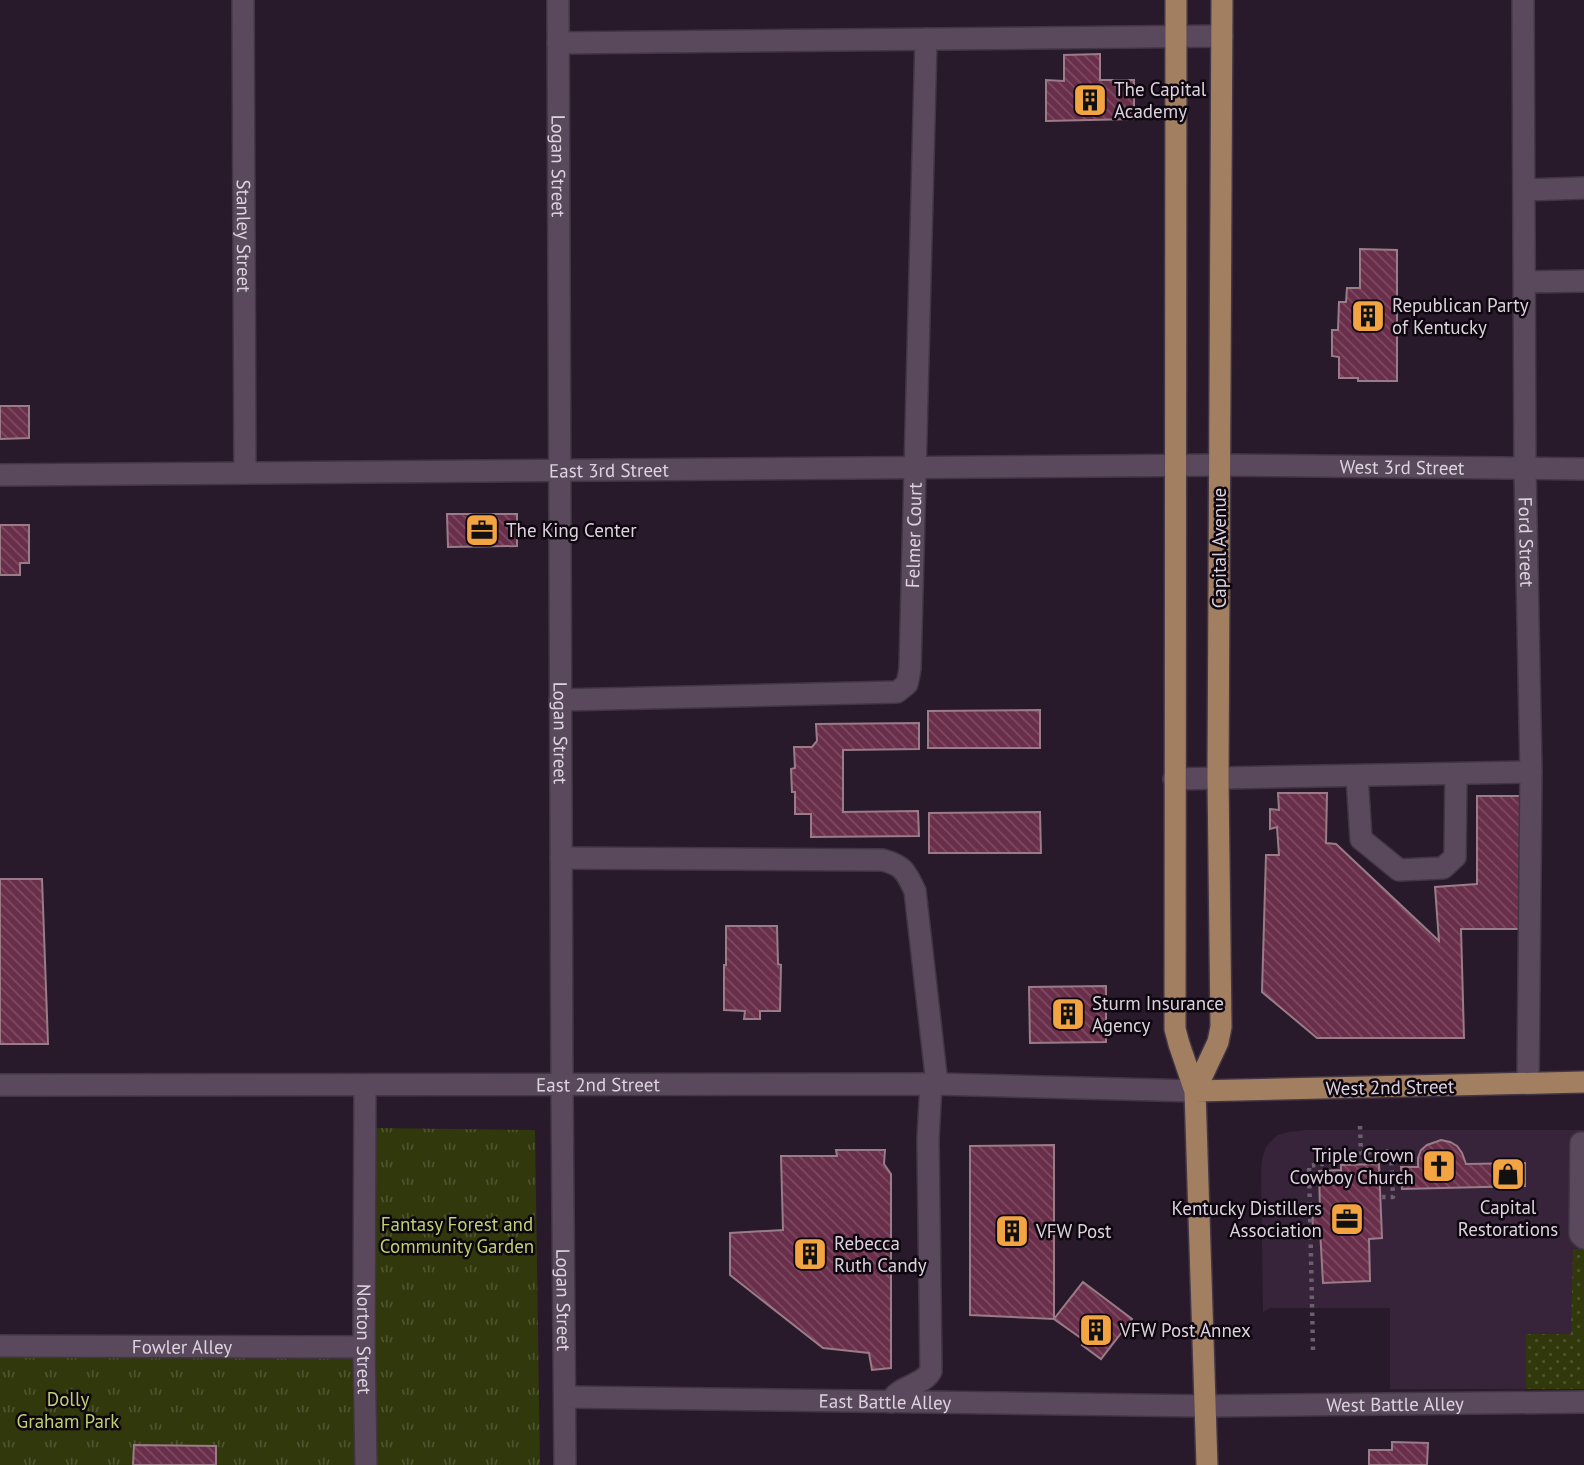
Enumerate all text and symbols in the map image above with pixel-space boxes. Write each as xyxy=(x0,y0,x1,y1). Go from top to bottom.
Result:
place label: The Capital Academy xyxy=(1114,77,1207,123)
building icon: The Capital Academy xyxy=(1071,81,1109,119)
street label: Logan Street xyxy=(546,115,571,218)
street label: Stanley Street xyxy=(232,179,256,293)
place label: Republican Party of Kentucky xyxy=(1392,293,1529,339)
building icon: Republican Party of Kentucky xyxy=(1349,297,1387,335)
street label: West 3rd Street xyxy=(1339,454,1465,480)
street label: East 3rd Street xyxy=(549,458,670,482)
street label: Felmer Court xyxy=(900,482,927,588)
street label: Capital Avenue xyxy=(1207,488,1231,608)
street label: Ford Street xyxy=(1514,497,1539,588)
office icon: The King Center xyxy=(463,511,501,549)
place label: The King Center xyxy=(506,518,637,542)
street label: Logan Street xyxy=(549,682,573,785)
place label: Sturm Insurance Agency xyxy=(1092,991,1224,1037)
building icon: Sturm Insurance Agency xyxy=(1049,995,1087,1033)
street label: East 2nd Street xyxy=(536,1072,660,1096)
street label: West 2nd Street xyxy=(1325,1074,1455,1100)
place label: Triple Crown Cowboy Church xyxy=(1290,1143,1414,1189)
church icon: Triple Crown Cowboy Church xyxy=(1420,1147,1458,1185)
shop icon: Capital Restorations xyxy=(1489,1155,1527,1193)
place label: Capital Restorations xyxy=(1458,1195,1558,1241)
place label: Kentucky Distillers Association xyxy=(1172,1196,1322,1242)
office icon: Kentucky Distillers Association xyxy=(1328,1200,1366,1238)
park label: Fantasy Forest and Community Garden xyxy=(380,1212,534,1258)
building icon: VFW Post xyxy=(993,1212,1031,1250)
place label: VFW Post xyxy=(1035,1219,1112,1243)
place label: Rebecca Ruth Candy xyxy=(834,1231,927,1277)
building icon: Rebecca Ruth Candy xyxy=(791,1235,829,1273)
street label: Logan Street xyxy=(551,1249,576,1352)
street label: Norton Street xyxy=(352,1284,377,1395)
building icon: VFW Post Annex xyxy=(1077,1311,1115,1349)
place label: VFW Post Annex xyxy=(1119,1318,1251,1342)
street label: Fowler Alley xyxy=(132,1334,232,1359)
park label: Dolly Graham Park xyxy=(17,1387,119,1433)
street label: East Battle Alley xyxy=(818,1389,952,1414)
street label: West Battle Alley xyxy=(1326,1391,1464,1417)

